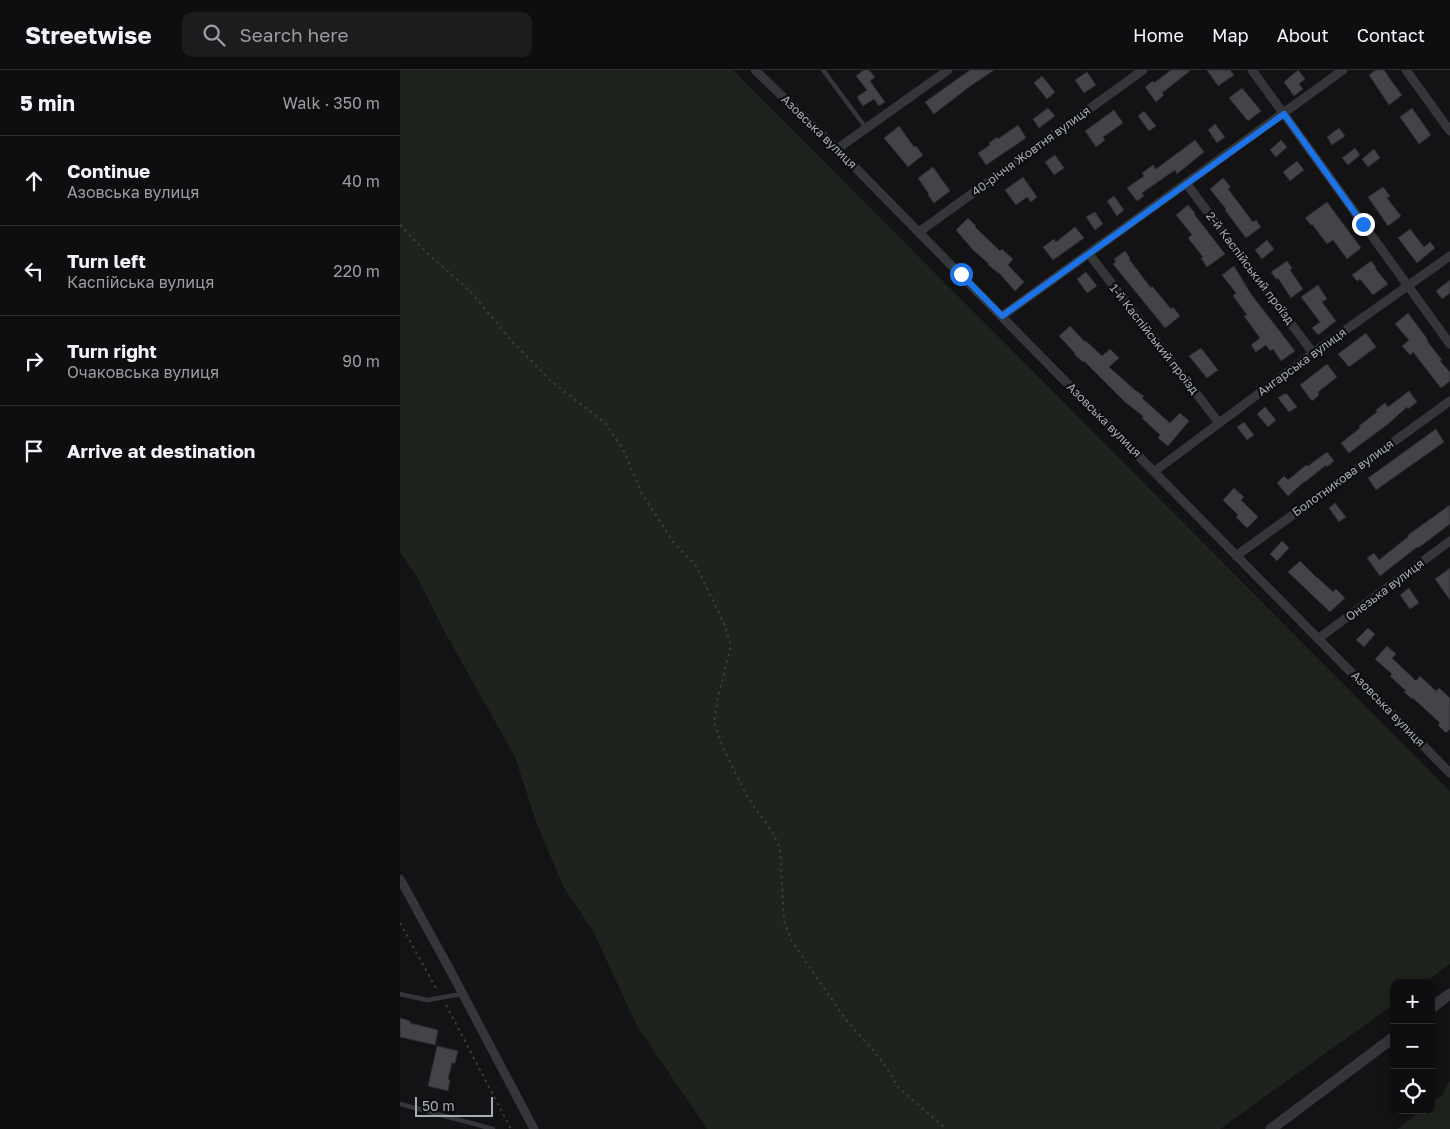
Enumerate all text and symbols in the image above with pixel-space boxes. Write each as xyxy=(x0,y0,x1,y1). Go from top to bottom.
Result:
search box xyxy=(182,12,532,57)
text: Streetwise xyxy=(25,20,152,49)
icon: search xyxy=(200,21,228,49)
text: Search here xyxy=(240,23,348,46)
text: Home xyxy=(1133,24,1184,46)
text: Map xyxy=(1212,24,1249,46)
text: About xyxy=(1277,24,1329,46)
text: Contact xyxy=(1357,24,1425,46)
text: 5 min xyxy=(20,90,75,116)
street label: Азовська вулиця xyxy=(778,92,860,172)
text: Walk · 350 m xyxy=(283,93,380,113)
street label: 40-річчя Жовтня вулиця xyxy=(968,102,1093,199)
text: Continue xyxy=(67,159,150,182)
icon: ahead xyxy=(20,167,48,195)
text: 40 m xyxy=(342,171,380,191)
text: Азовська вулиця xyxy=(67,182,199,202)
street label: 2-й Каспійський проїзд xyxy=(1203,208,1298,327)
route end xyxy=(1352,213,1375,236)
text: Turn left xyxy=(67,249,146,272)
icon: left xyxy=(20,257,48,285)
text: 220 m xyxy=(333,261,380,281)
route start xyxy=(950,263,973,286)
text: Каспійська вулиця xyxy=(67,272,214,292)
street label: 1-й Каспійський проїзд xyxy=(1107,280,1202,397)
street label: Ангарська вулиця xyxy=(1254,324,1349,399)
text: Turn right xyxy=(67,339,157,362)
icon: right xyxy=(20,347,48,375)
text: 90 m xyxy=(342,351,380,371)
text: Очаковська вулиця xyxy=(67,362,219,382)
street label: Азовська вулиця xyxy=(1064,379,1145,460)
street label: Болотникова вулиця xyxy=(1289,436,1396,519)
icon: arrive xyxy=(20,437,48,465)
text: Arrive at destination xyxy=(67,439,255,462)
street label: Онезька вулиця xyxy=(1343,555,1427,624)
street label: Азовська вулиця xyxy=(1348,668,1428,750)
map controls xyxy=(1390,979,1435,1114)
button: + xyxy=(1390,979,1435,1024)
button: − xyxy=(1390,1024,1435,1069)
button: locate xyxy=(1390,1069,1435,1114)
scale bar xyxy=(415,1094,492,1117)
text: 50 m xyxy=(422,1097,455,1114)

